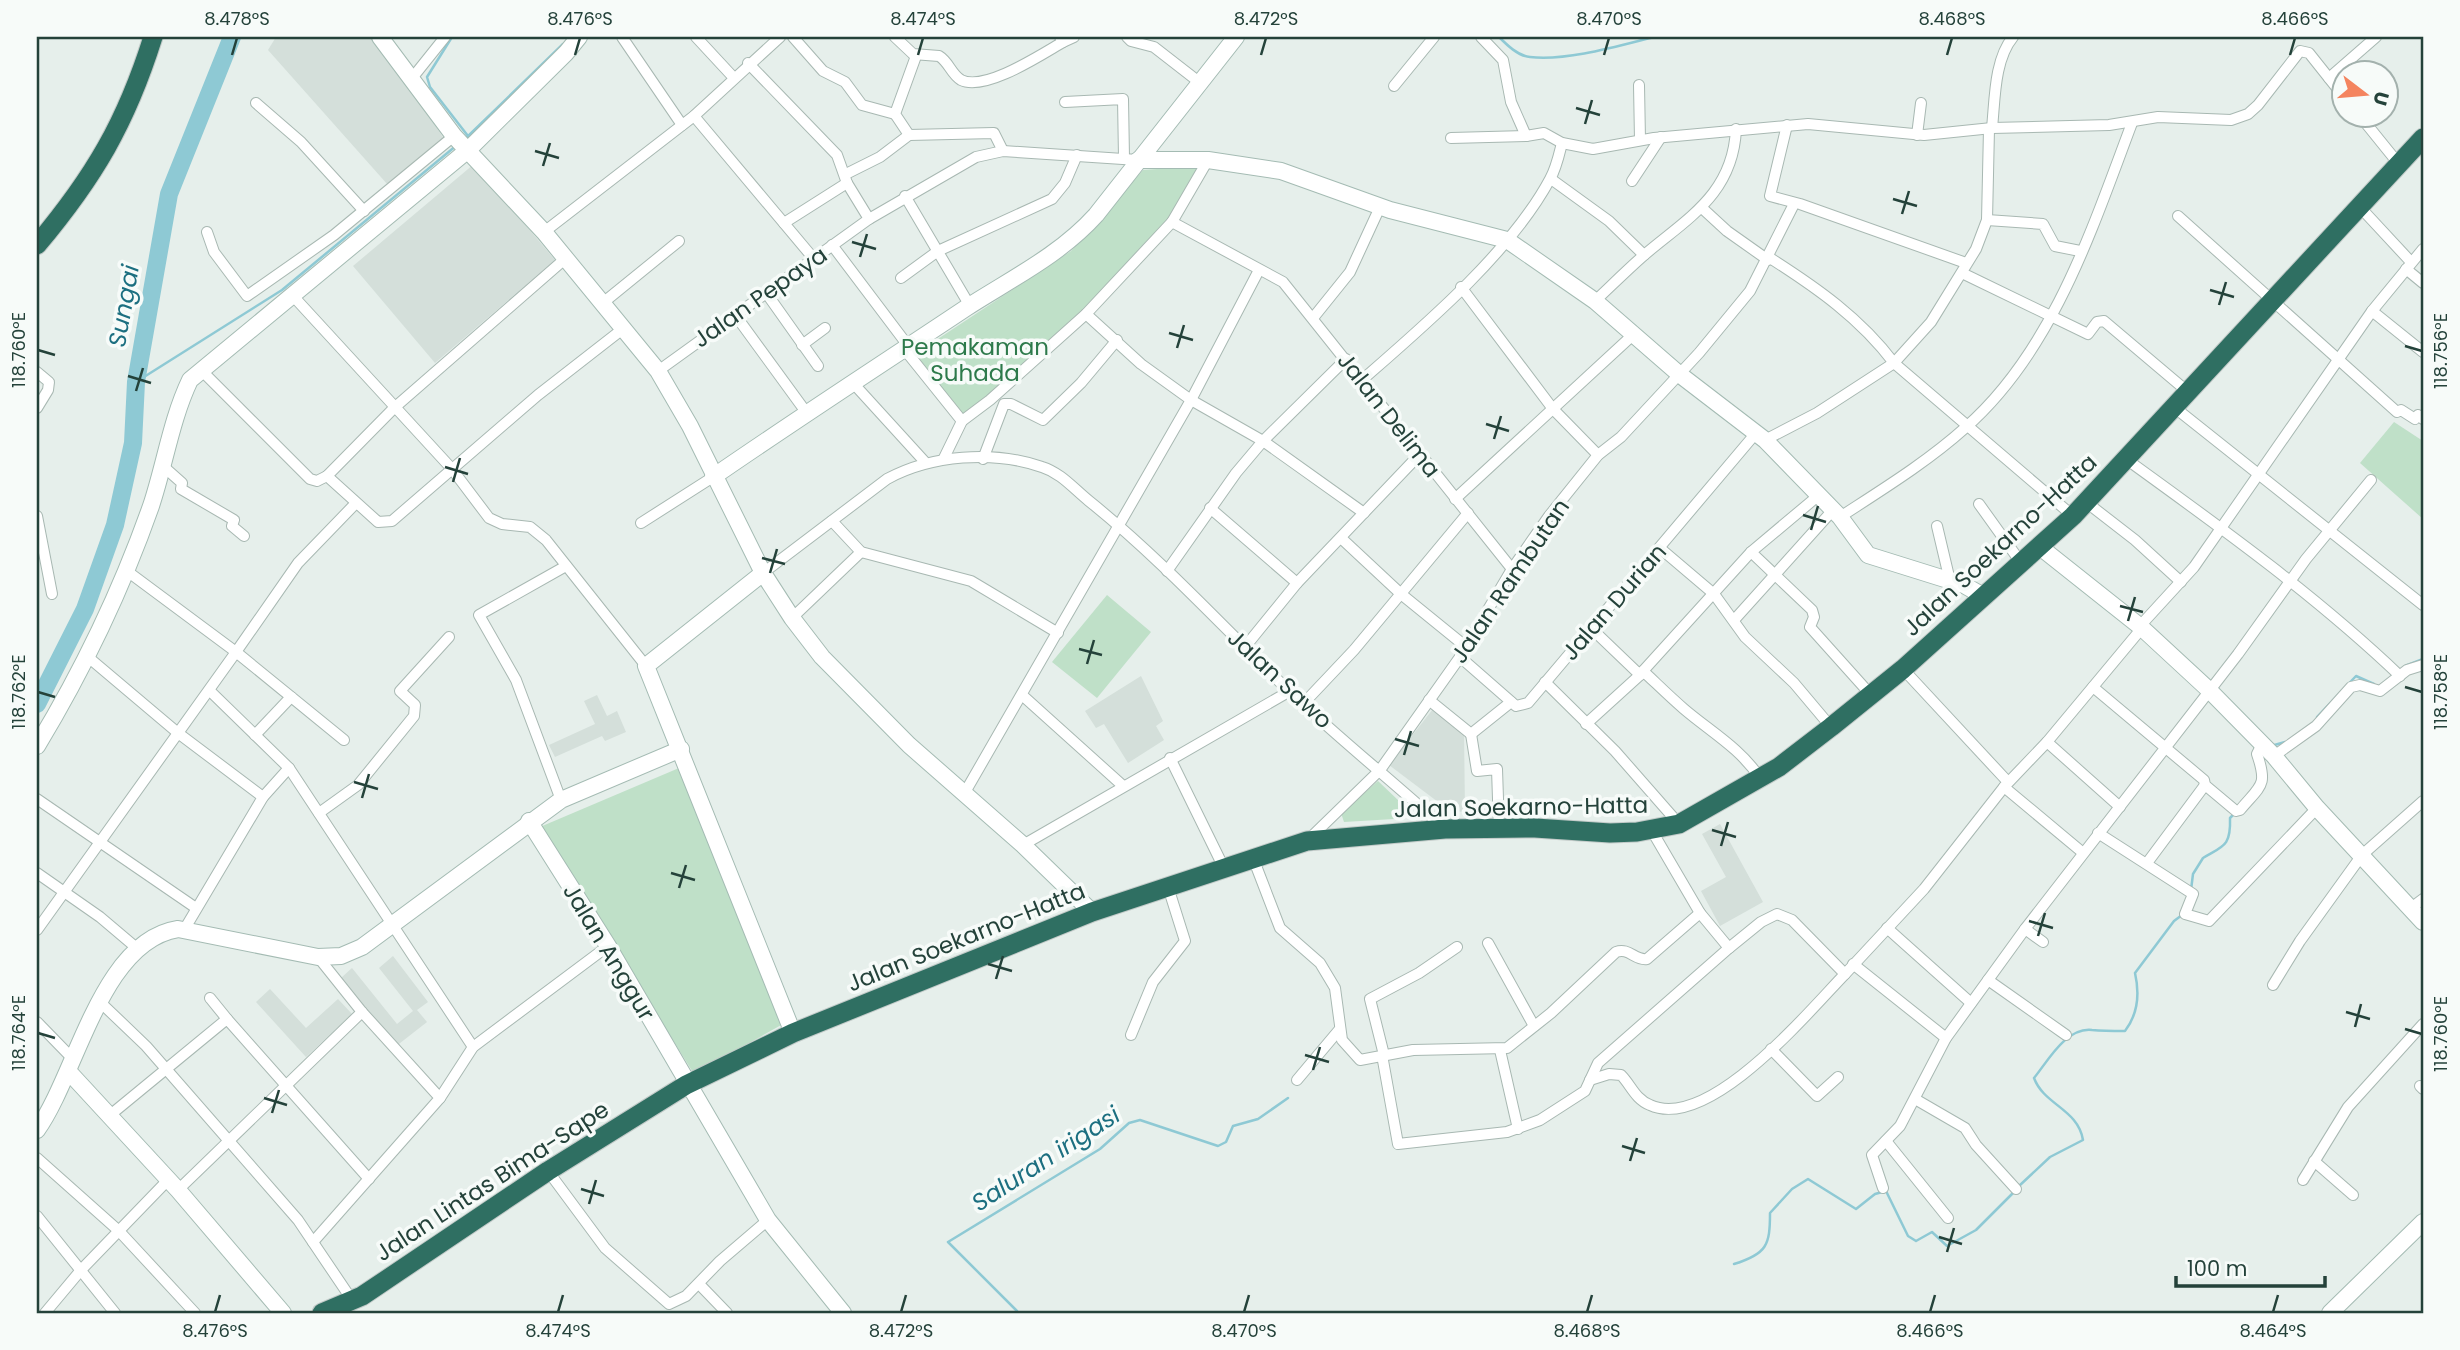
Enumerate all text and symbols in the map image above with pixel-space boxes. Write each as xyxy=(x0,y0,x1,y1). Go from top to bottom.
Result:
text: 8.478°S xyxy=(204,6,270,31)
text: 8.476°S xyxy=(547,6,613,31)
text: 8.474°S xyxy=(890,6,956,31)
text: 8.472°S xyxy=(1234,6,1298,31)
text: 8.470°S xyxy=(1576,6,1642,31)
text: 8.468°S xyxy=(1918,6,1986,31)
text: 8.466°S xyxy=(2261,6,2329,31)
north arrow xyxy=(2330,60,2400,130)
text: U xyxy=(2366,88,2396,109)
street label: Jalan Pepaya xyxy=(687,239,833,355)
water label: Sungai xyxy=(100,261,147,350)
text: 118.760°E xyxy=(6,312,31,388)
text: 118.756°E xyxy=(2428,313,2453,389)
park label: Pemakaman Suhada xyxy=(901,331,1049,389)
street label: Jalan Delima xyxy=(1330,346,1448,484)
street label: Jalan Soekarno-Hatta xyxy=(1896,447,2104,643)
street label: Jalan Rambutan xyxy=(1443,492,1577,670)
street label: Jalan Durian xyxy=(1554,537,1674,667)
street label: Jalan Sawo xyxy=(1221,622,1339,736)
text: 118.758°E xyxy=(2428,654,2453,730)
text: 118.762°E xyxy=(6,655,31,729)
street label: Jalan Soekarno-Hatta xyxy=(1394,789,1648,825)
street label: Jalan Soekarno-Hatta xyxy=(842,875,1090,999)
street label: Jalan Anggur xyxy=(556,878,662,1026)
text: 118.764°E xyxy=(6,995,31,1071)
text: 118.760°E xyxy=(2428,996,2453,1072)
street label: Jalan Lintas Bima-Sape xyxy=(369,1093,615,1269)
water label: Saluran irigasi xyxy=(965,1098,1127,1219)
scale bar xyxy=(2176,1245,2325,1289)
text: 100 m xyxy=(2187,1254,2247,1283)
text: 8.476°S xyxy=(182,1318,248,1343)
text: 8.474°S xyxy=(525,1318,591,1343)
text: 8.472°S xyxy=(869,1318,933,1343)
text: 8.470°S xyxy=(1211,1318,1277,1343)
text: 8.468°S xyxy=(1553,1318,1621,1343)
text: 8.466°S xyxy=(1896,1318,1964,1343)
text: 8.464°S xyxy=(2239,1318,2307,1343)

